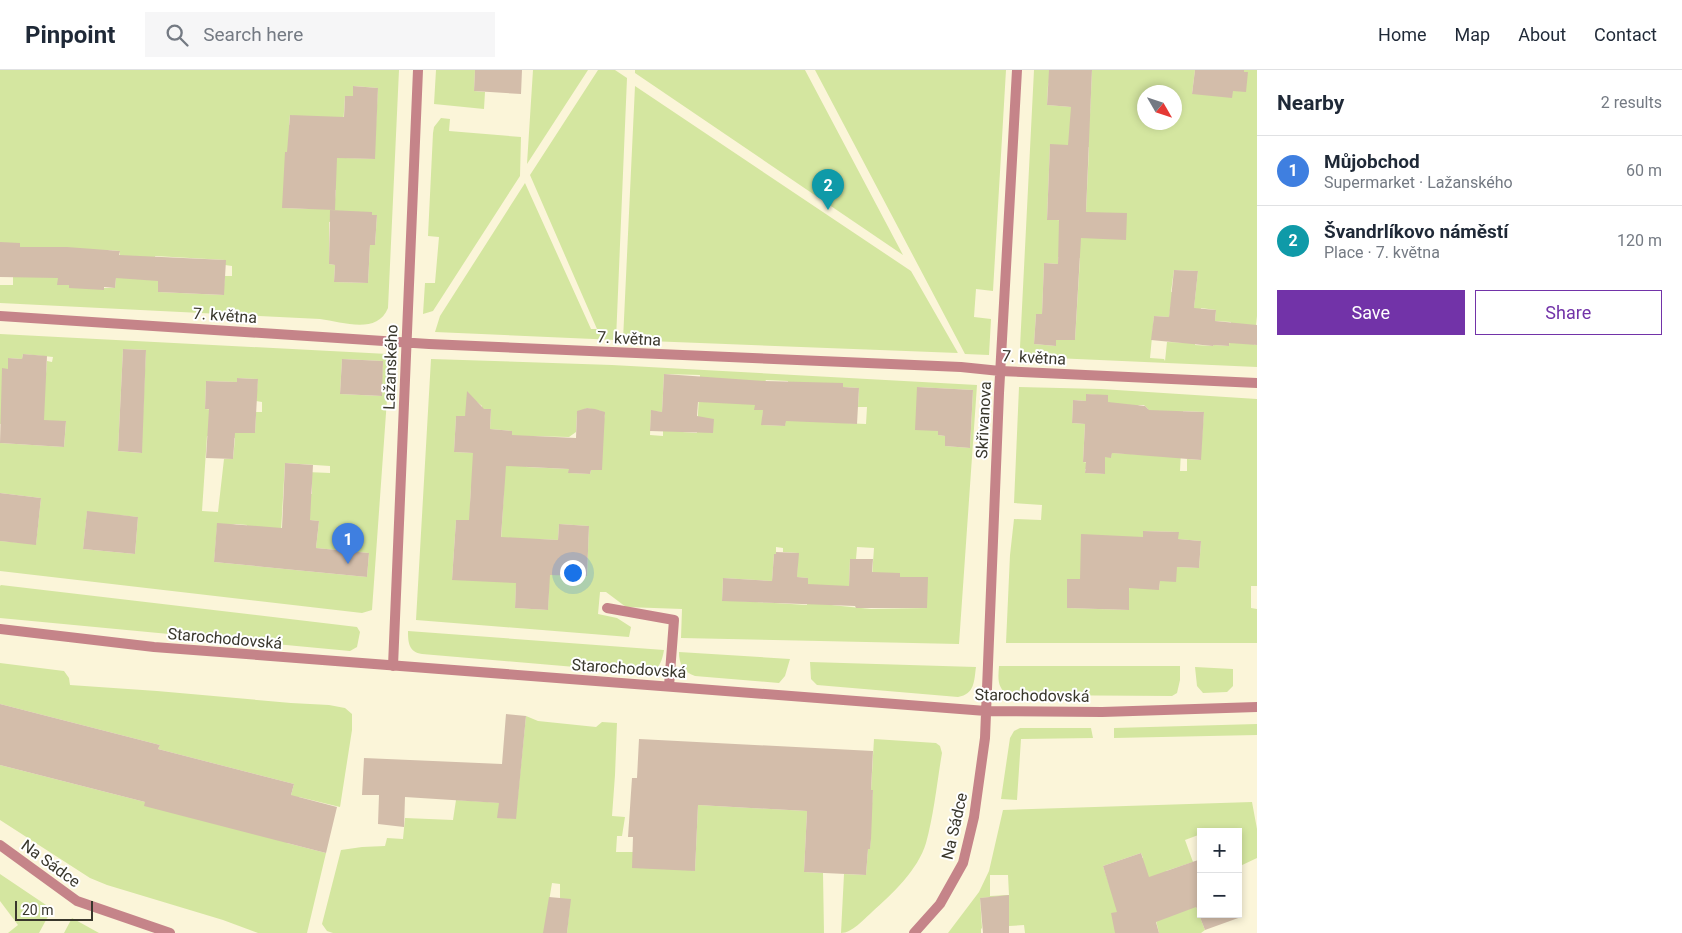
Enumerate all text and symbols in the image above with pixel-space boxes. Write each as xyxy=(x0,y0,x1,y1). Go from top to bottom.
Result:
search box xyxy=(145,12,495,57)
text: Pinpoint xyxy=(25,21,115,49)
icon: search xyxy=(163,21,191,49)
text: Search here xyxy=(203,23,303,46)
text: Home xyxy=(1378,24,1427,45)
text: Map xyxy=(1455,24,1490,45)
text: About xyxy=(1518,24,1566,45)
text: Contact xyxy=(1594,24,1657,45)
north arrow xyxy=(1137,85,1182,130)
text: Nearby xyxy=(1277,91,1344,115)
text: 2 results xyxy=(1601,93,1662,112)
text: Můjobchod xyxy=(1324,150,1420,173)
text: 1 xyxy=(1288,161,1298,180)
text: 60 m xyxy=(1626,161,1662,180)
pin: 2 xyxy=(812,169,844,210)
text: Supermarket · Lažanského xyxy=(1324,173,1513,192)
text: Švandrlíkovo náměstí xyxy=(1324,220,1508,243)
text: 2 xyxy=(1288,231,1298,250)
text: 120 m xyxy=(1617,231,1662,250)
text: Place · 7. května xyxy=(1324,243,1440,262)
button: Save xyxy=(1277,290,1465,335)
button: Share xyxy=(1475,290,1662,335)
street label: 7. května xyxy=(192,304,258,327)
street label: Lažanského xyxy=(380,324,401,410)
street label: 7. května xyxy=(596,327,662,350)
street label: 7. května xyxy=(1001,346,1067,369)
street label: Skřivanova xyxy=(972,381,995,459)
pin: 1 xyxy=(332,523,364,564)
your location xyxy=(560,560,586,586)
street label: Starochodovská xyxy=(167,624,283,653)
street label: Starochodovská xyxy=(571,655,687,682)
street label: Starochodovská xyxy=(974,685,1090,706)
street label: Na Sádce xyxy=(938,791,971,861)
map controls xyxy=(1197,828,1242,918)
button: + xyxy=(1197,828,1242,873)
street label: Na Sádce xyxy=(18,836,84,891)
button: − xyxy=(1197,873,1242,918)
scale bar xyxy=(15,898,92,921)
text: 20 m xyxy=(22,902,54,918)

